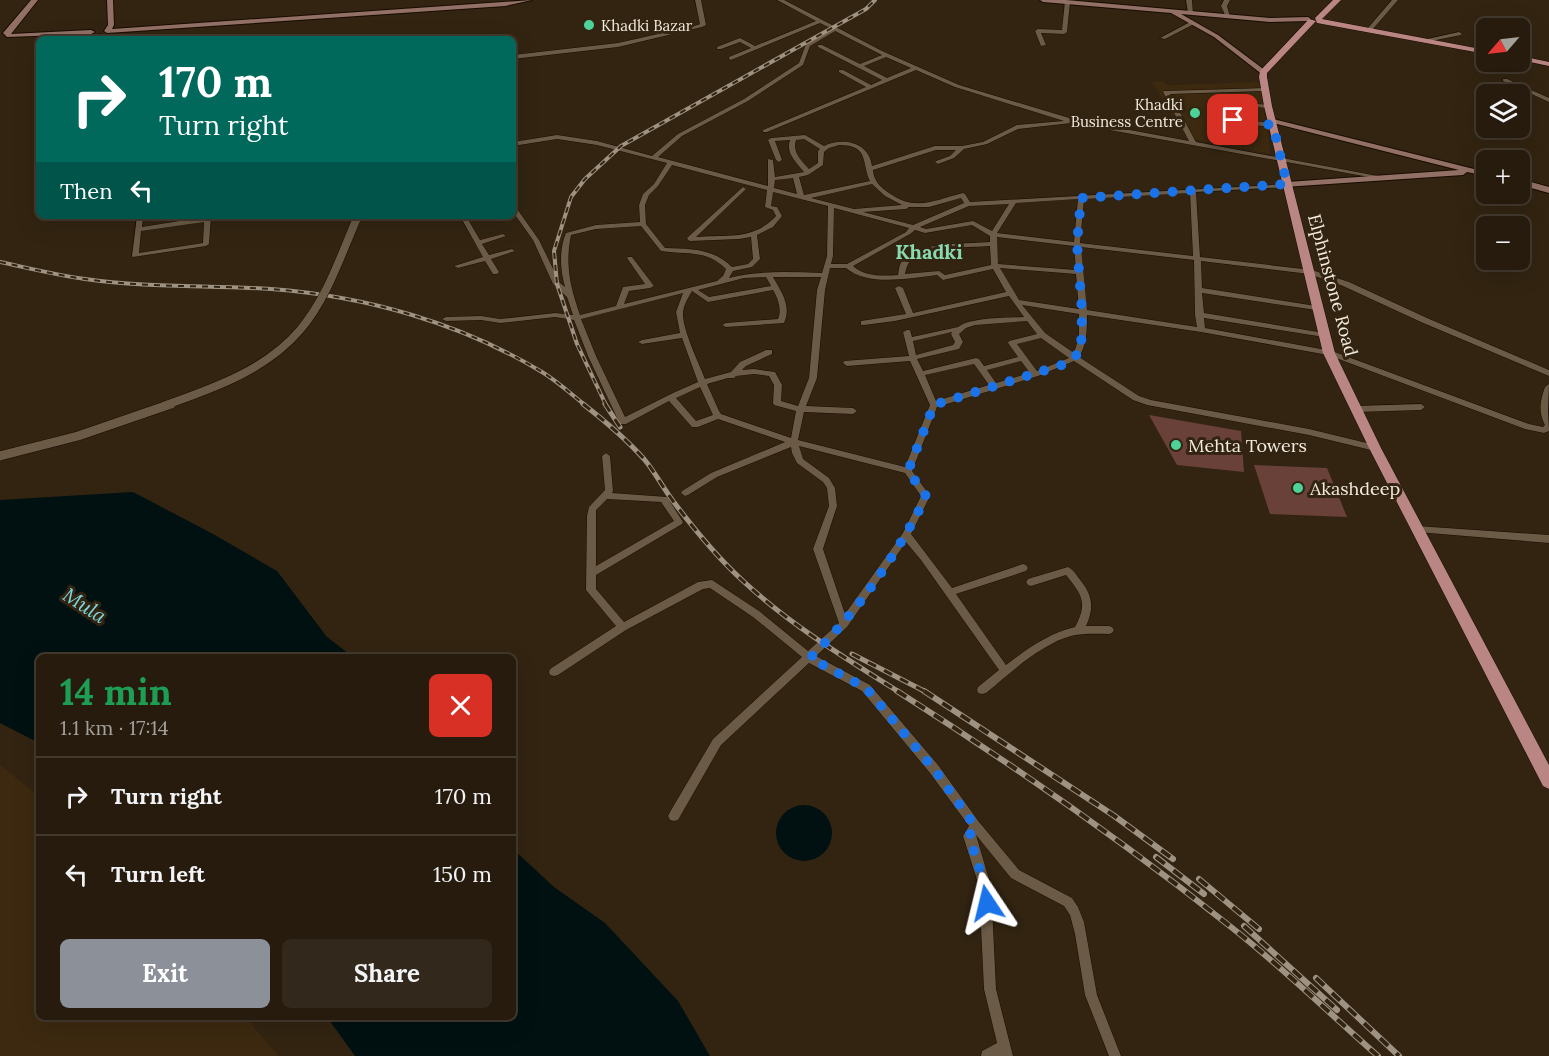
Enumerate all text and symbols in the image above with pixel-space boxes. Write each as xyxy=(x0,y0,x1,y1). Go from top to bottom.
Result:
place label: Khadki Bazar xyxy=(601,16,693,35)
marker: Khadki Bazar xyxy=(582,18,596,32)
north arrow xyxy=(1476,18,1530,72)
map controls xyxy=(1476,18,1530,270)
text: 170 m xyxy=(159,55,272,109)
icon: right xyxy=(60,60,138,138)
button: layers xyxy=(1476,84,1530,138)
pin xyxy=(1207,94,1258,145)
place label: Khadki Business Centre xyxy=(1071,95,1183,131)
icon: arrive xyxy=(1216,103,1249,136)
marker: Khadki Business Centre xyxy=(1188,106,1202,120)
text: Turn right xyxy=(159,108,288,142)
button: + xyxy=(1476,150,1530,204)
icon: left xyxy=(125,174,158,207)
text: Then xyxy=(60,177,113,205)
street label: Elphinstone Road xyxy=(1303,211,1363,359)
button: − xyxy=(1476,216,1530,270)
district label: Khadki xyxy=(895,239,963,264)
place label: Mehta Towers xyxy=(1188,434,1307,457)
marker: Mehta Towers xyxy=(1169,438,1183,452)
place label: Akashdeep xyxy=(1309,477,1400,500)
marker: Akashdeep xyxy=(1291,481,1305,495)
water label: Mula xyxy=(59,582,111,628)
text: 14 min xyxy=(60,669,172,715)
button: close xyxy=(429,674,492,737)
text: 1.1 km · 17:14 xyxy=(60,715,169,740)
icon: right xyxy=(60,780,93,813)
text: Turn right xyxy=(111,782,222,810)
text: 170 m xyxy=(435,782,492,810)
icon: left xyxy=(60,858,93,891)
text: Turn left xyxy=(111,860,205,888)
text: 150 m xyxy=(433,860,492,888)
position arrow xyxy=(955,871,1019,935)
button: Exit xyxy=(60,939,270,1008)
button: Share xyxy=(282,939,492,1008)

